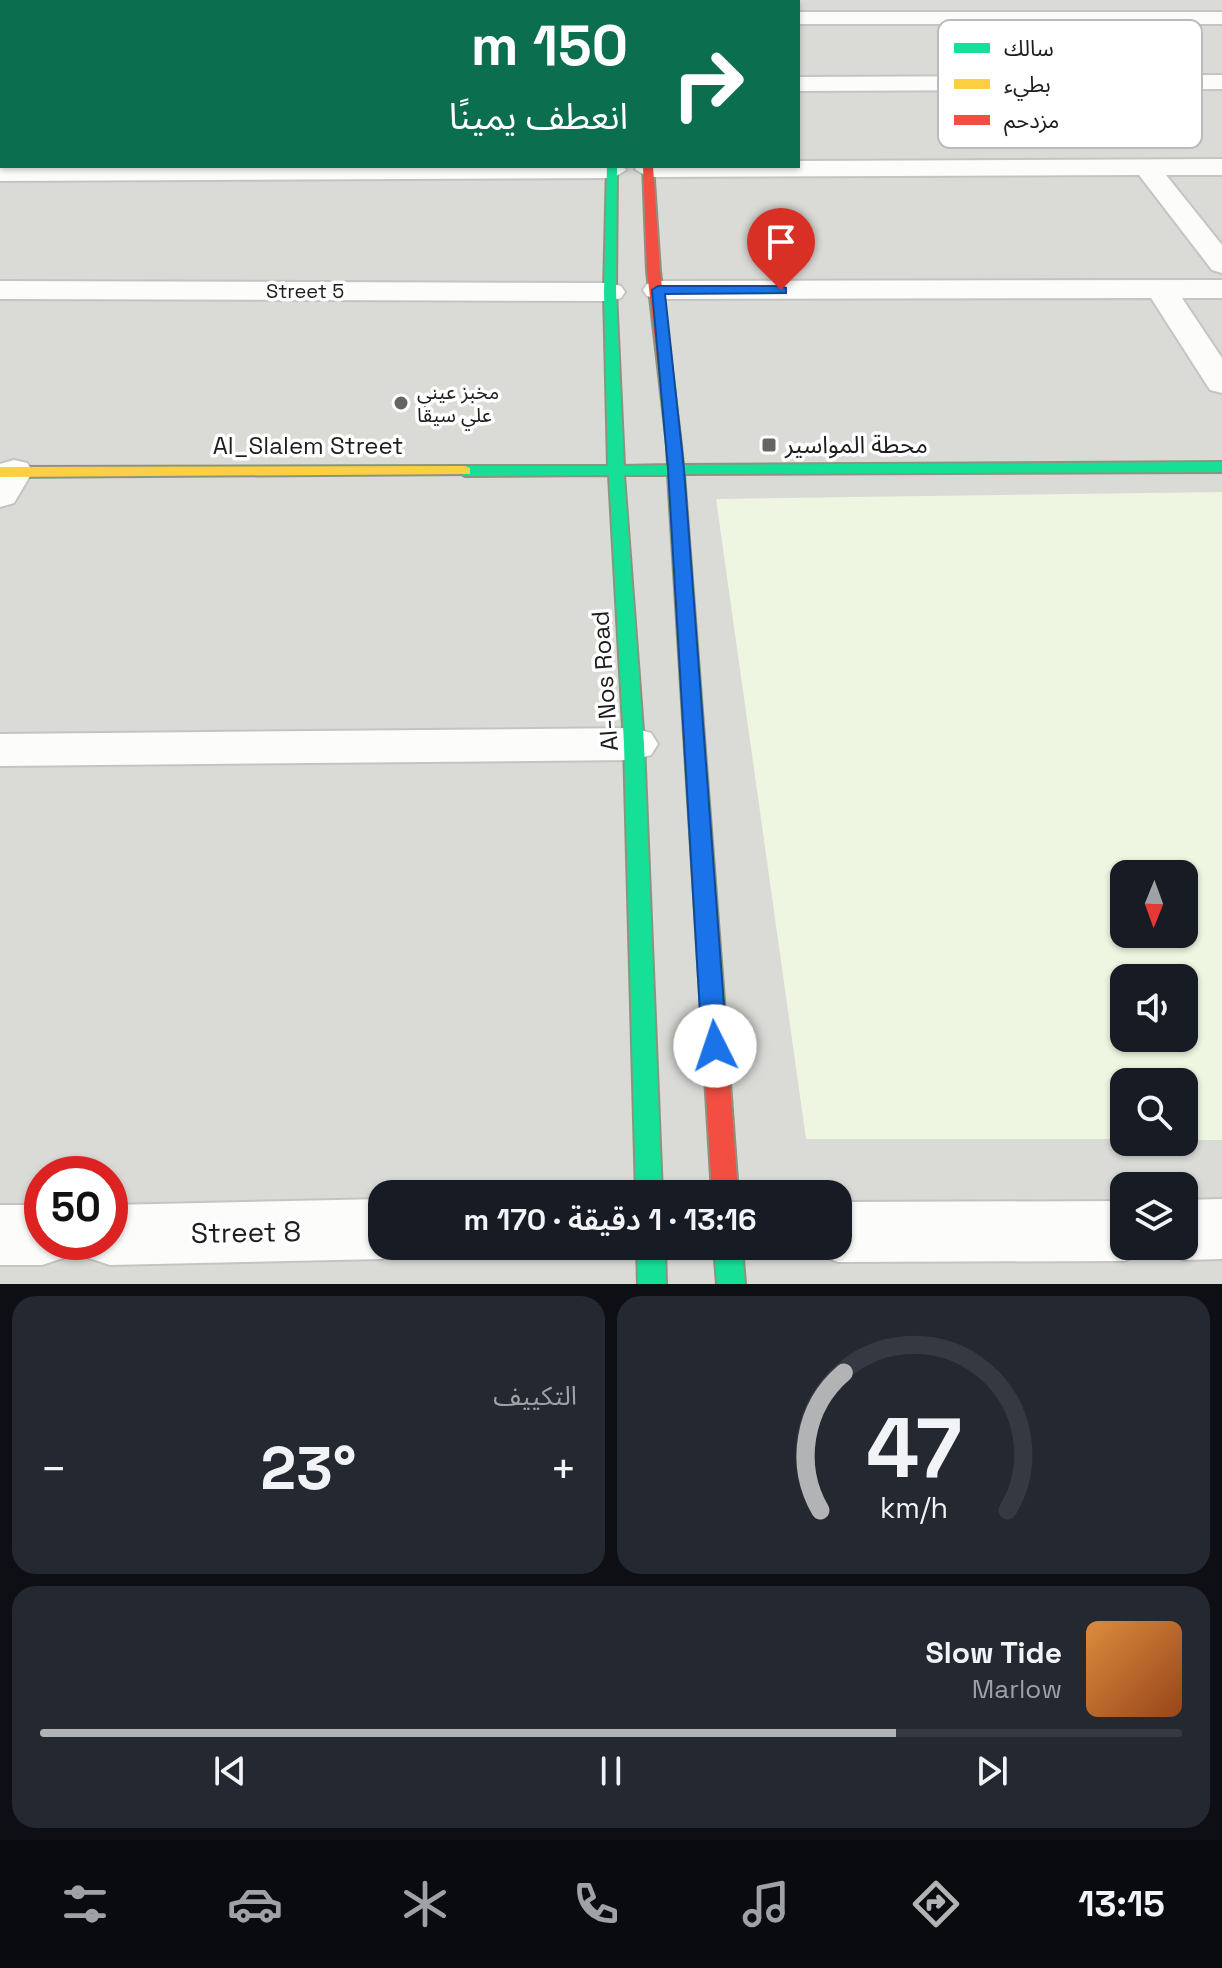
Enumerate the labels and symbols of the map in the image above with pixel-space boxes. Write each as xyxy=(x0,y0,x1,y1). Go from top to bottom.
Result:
legend xyxy=(938,20,1202,148)
text: سالك xyxy=(1004,34,1054,62)
text: بطيء xyxy=(1004,70,1051,101)
text: مزدحم xyxy=(1004,106,1059,137)
pin xyxy=(747,208,815,290)
street label: Street 5 xyxy=(266,278,344,304)
place label: مخبز عيني علي سيقا xyxy=(417,379,499,431)
marker: مخبز عيني علي سيقا xyxy=(392,394,410,412)
place label: محطة المواسير xyxy=(784,429,928,460)
street label: Al_Slalem Street xyxy=(213,430,403,461)
marker: محطة المواسير xyxy=(760,436,778,454)
street label: Al-Nos Road xyxy=(584,610,625,752)
north arrow xyxy=(1110,860,1198,948)
position arrow xyxy=(673,1004,757,1088)
speed limit sign: 50 xyxy=(24,1156,128,1260)
street label: Street 8 xyxy=(191,1213,301,1251)

